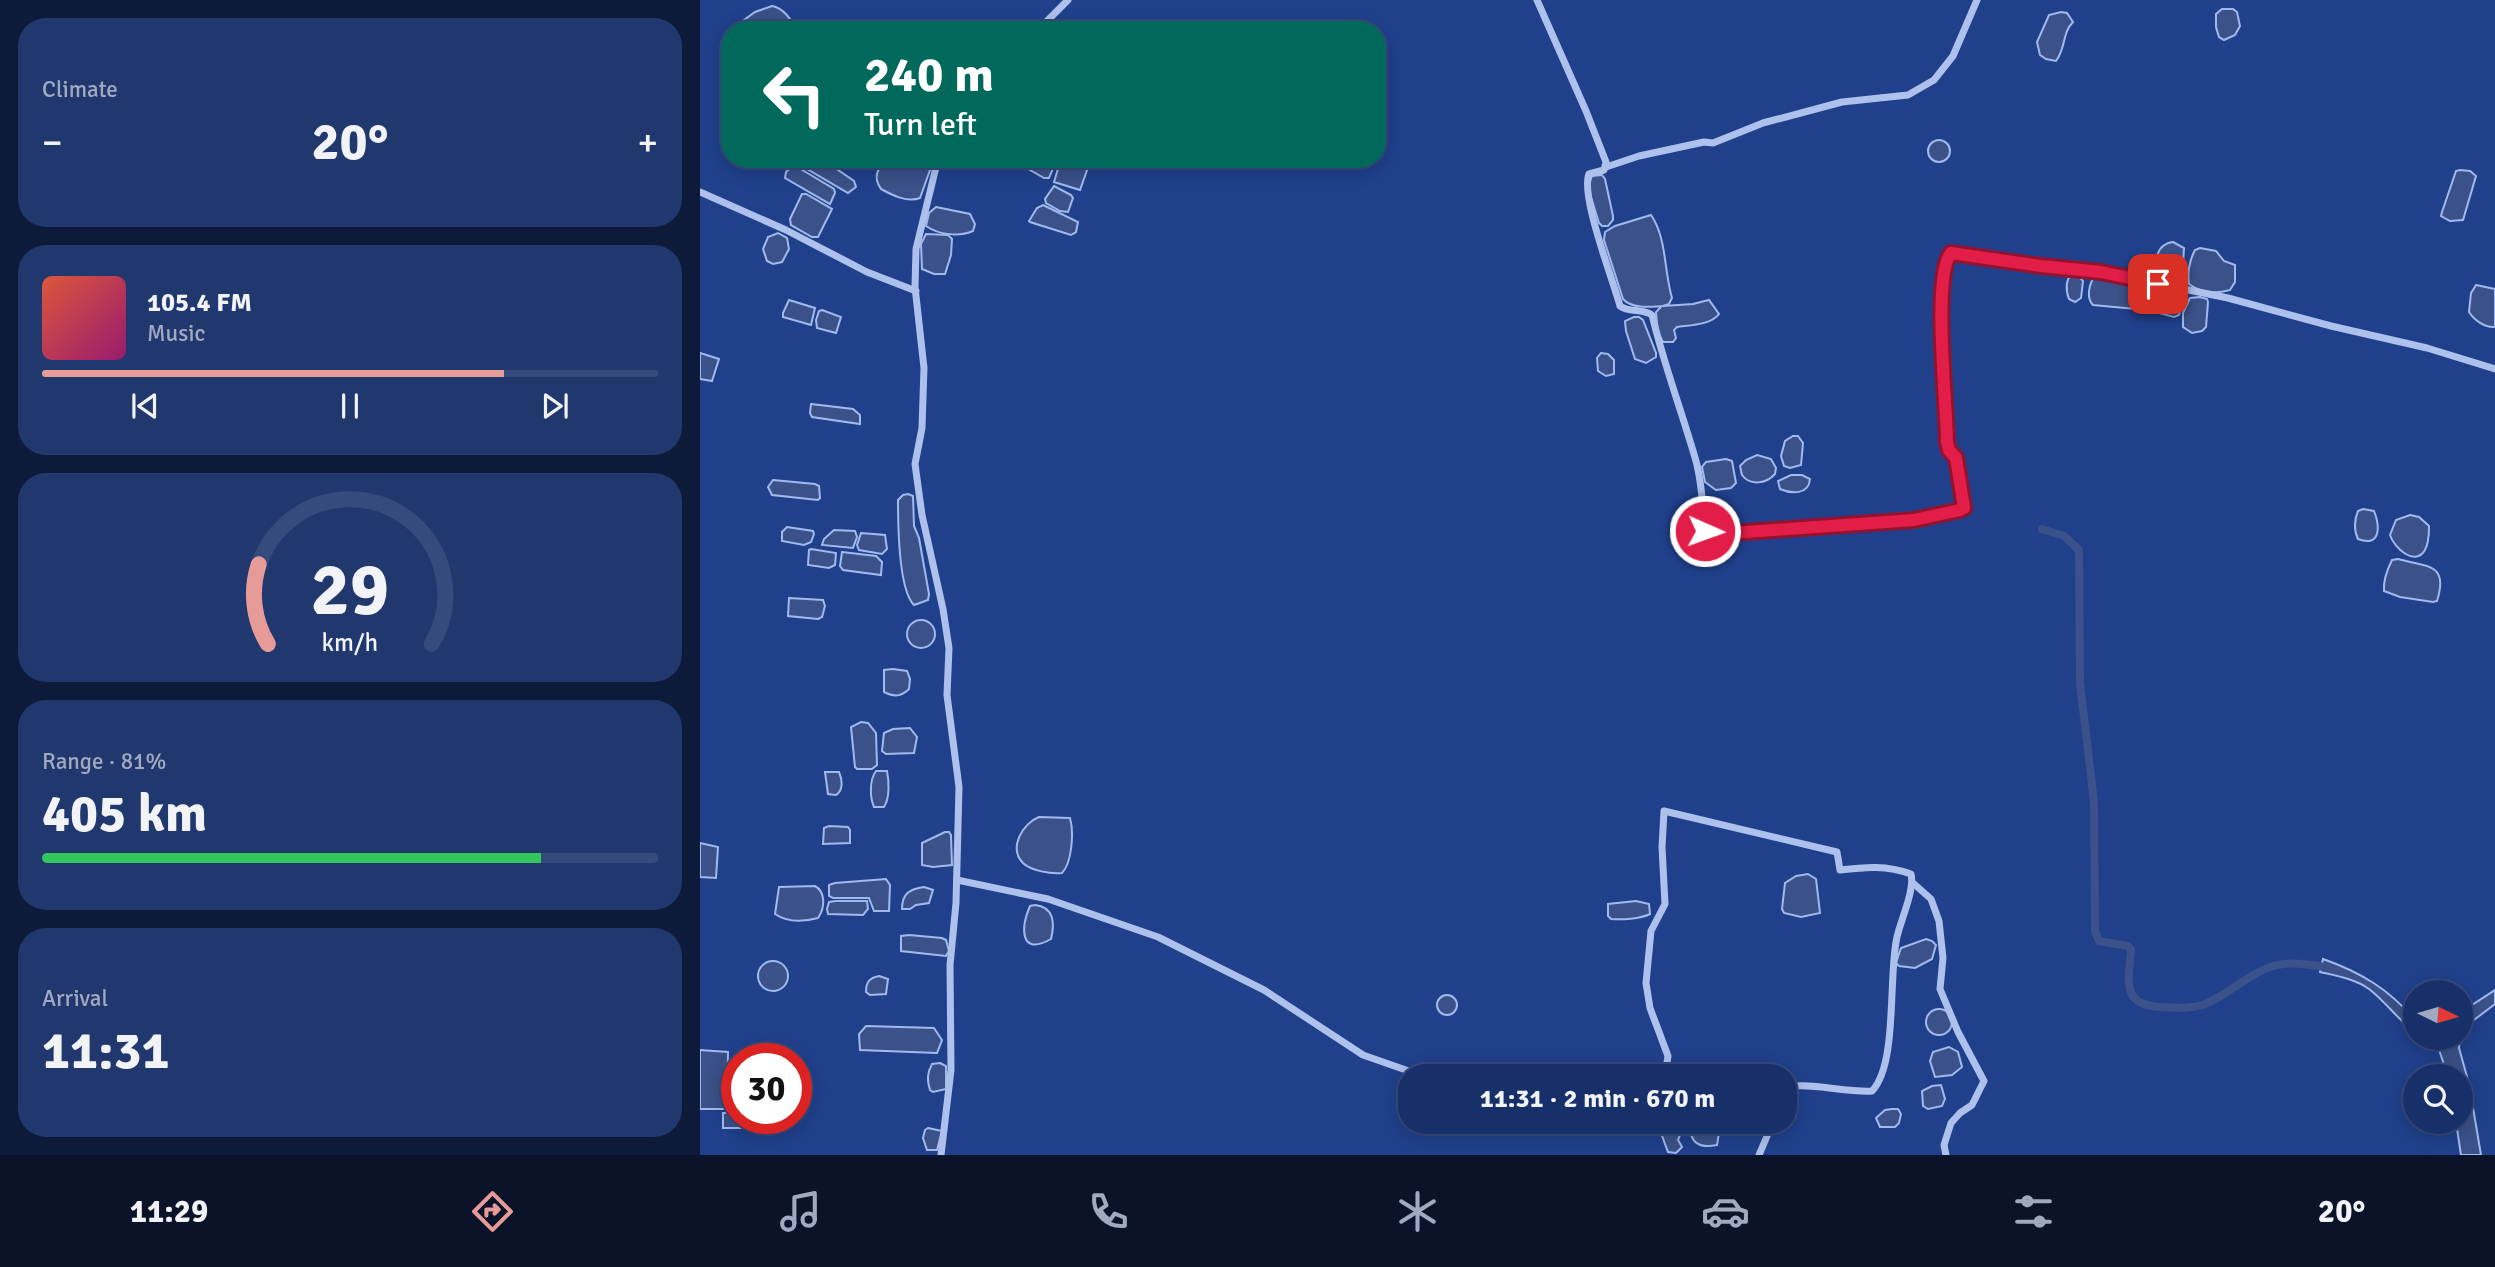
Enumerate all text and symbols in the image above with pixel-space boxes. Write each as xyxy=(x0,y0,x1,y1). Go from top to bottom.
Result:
text: 240 m xyxy=(864,45,994,105)
icon: left xyxy=(749,49,840,140)
text: Climate xyxy=(42,75,118,104)
text: Turn left xyxy=(864,105,977,144)
text: 20° xyxy=(312,110,388,174)
text: − xyxy=(42,119,63,166)
text: + xyxy=(637,119,658,166)
pin xyxy=(2128,254,2188,314)
icon: arrive xyxy=(2139,265,2177,303)
text: 105.4 FM xyxy=(147,287,252,319)
text: Music xyxy=(147,319,205,348)
icon: previous xyxy=(126,387,164,425)
icon: pause xyxy=(331,387,369,425)
icon: next xyxy=(536,387,574,425)
position arrow xyxy=(1668,494,1742,568)
text: 29 xyxy=(311,546,389,635)
text: km/h xyxy=(322,626,378,657)
text: Range · 81% xyxy=(42,747,166,776)
text: 405 km xyxy=(42,782,207,846)
north arrow xyxy=(2403,980,2473,1050)
map controls xyxy=(2403,980,2473,1134)
text: Arrival xyxy=(42,984,108,1013)
text: 11:31 xyxy=(42,1019,170,1083)
speed limit sign: 30 xyxy=(721,1043,812,1134)
button: search xyxy=(2403,1064,2473,1134)
text: 11:31 · 2 min · 670 m xyxy=(1480,1083,1715,1115)
icon: directions xyxy=(468,1187,517,1236)
icon: music xyxy=(776,1187,825,1236)
icon: phone xyxy=(1084,1187,1133,1236)
icon: climate xyxy=(1393,1187,1442,1236)
icon: car xyxy=(1701,1187,1750,1236)
icon: filters xyxy=(2009,1187,2058,1236)
text: 11:29 xyxy=(130,1192,208,1231)
text: 20° xyxy=(2318,1192,2365,1231)

